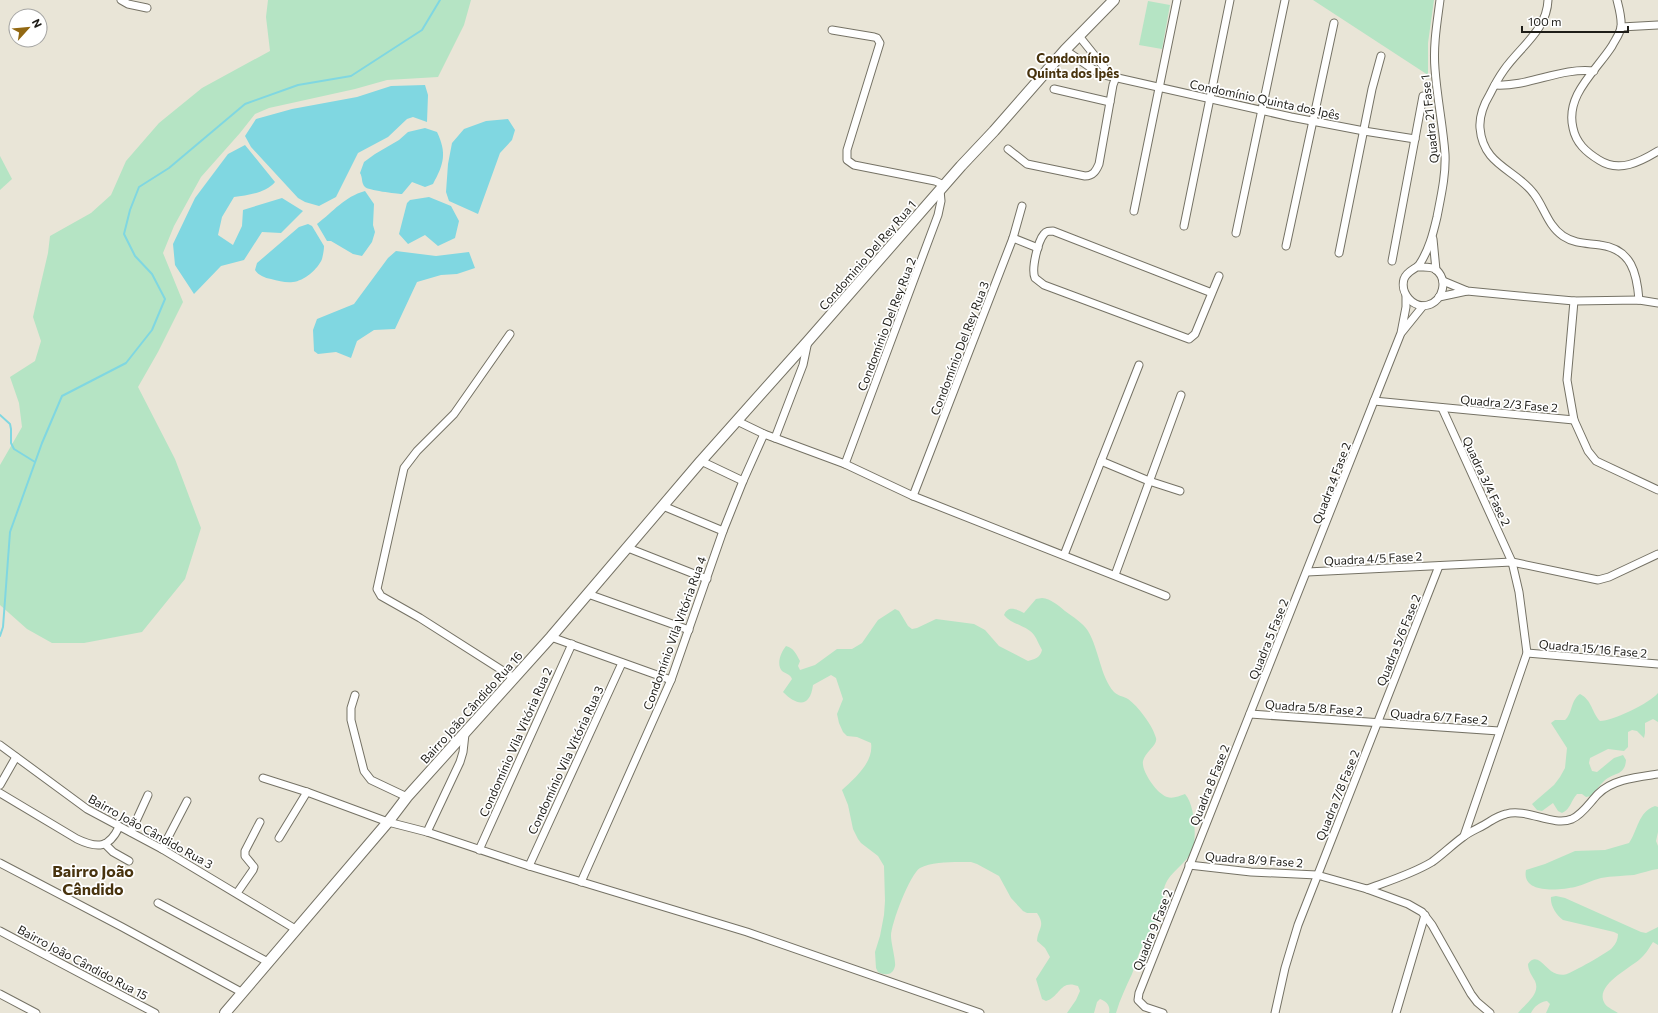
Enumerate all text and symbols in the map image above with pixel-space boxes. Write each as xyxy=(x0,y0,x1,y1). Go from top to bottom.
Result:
north arrow xyxy=(8,8,48,48)
scale bar xyxy=(1522,8,1628,34)
text: 100 m xyxy=(1528,14,1562,28)
text: N xyxy=(30,17,45,30)
district label: Condomínio Quinta dos Ipês xyxy=(1027,50,1119,81)
street label: Quadra 21 Fase 1 xyxy=(1417,74,1441,164)
street label: Condomínio Quinta dos Ipês xyxy=(1189,76,1341,122)
street label: Condominio Del Rey Rua 1 xyxy=(816,197,918,313)
street label: Condomínio Del Rey Rua 2 xyxy=(854,255,918,393)
street label: Condomínio Del Rey Rua 3 xyxy=(927,279,991,417)
street label: Quadra 2/3 Fase 2 xyxy=(1460,392,1559,414)
street label: Quadra 3/4 Fase 2 xyxy=(1460,434,1514,528)
street label: Quadra 4 Fase 2 xyxy=(1309,440,1353,526)
street label: Quadra 4/5 Fase 2 xyxy=(1324,548,1423,568)
street label: Condomínio Vila Vitória Rua 4 xyxy=(640,554,708,712)
street label: Quadra 5/6 Fase 2 xyxy=(1373,592,1423,688)
street label: Quadra 5 Fase 2 xyxy=(1245,596,1291,681)
street label: Quadra 15/16 Fase 2 xyxy=(1538,636,1648,660)
street label: Bairro João Cândido Rua 16 xyxy=(417,648,526,766)
street label: Condomínio Vila Vitória Rua 2 xyxy=(476,665,554,819)
street label: Condomínio Vila Vitória Rua 3 xyxy=(524,683,606,836)
street label: Quadra 5/8 Fase 2 xyxy=(1265,697,1364,717)
street label: Quadra 6/7 Fase 2 xyxy=(1390,706,1489,726)
street label: Quadra 8 Fase 2 xyxy=(1186,742,1232,828)
street label: Quadra 7/8 Fase 2 xyxy=(1312,747,1362,842)
street label: Bairro João Cândido Rua 3 xyxy=(86,791,216,872)
street label: Quadra 8/9 Fase 2 xyxy=(1204,849,1304,869)
district label: Bairro João Cândido xyxy=(52,861,134,898)
street label: Quadra 9 Fase 2 xyxy=(1129,887,1175,973)
street label: Bairro João Cândido Rua 15 xyxy=(15,922,151,1003)

